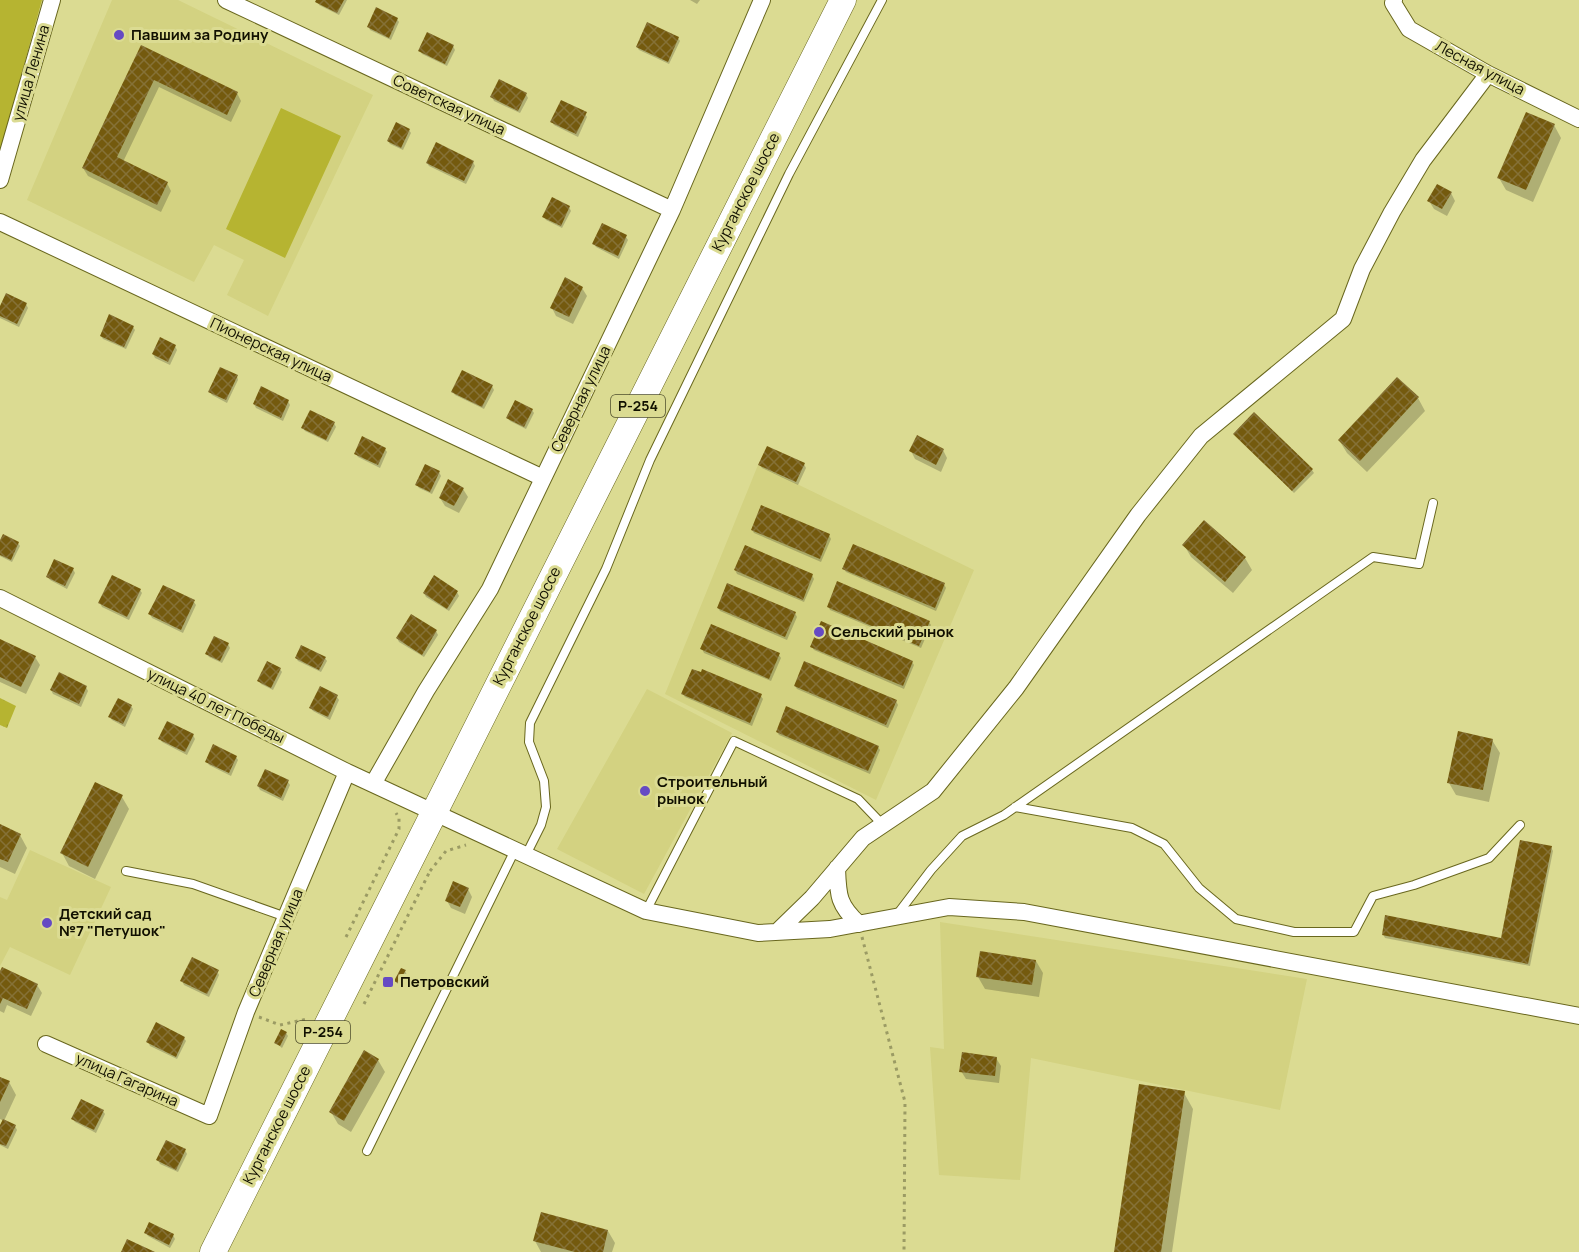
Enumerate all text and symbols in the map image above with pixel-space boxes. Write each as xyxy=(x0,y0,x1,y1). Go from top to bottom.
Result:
street label: улица Ленина xyxy=(7,22,54,123)
place label: Павшим за Родину xyxy=(131,24,269,45)
marker: Павшим за Родину xyxy=(112,28,126,42)
street label: Лесная улица xyxy=(1432,35,1529,100)
street label: Советская улица xyxy=(390,69,509,140)
street label: Курганское шоссе xyxy=(707,129,785,255)
street label: Пионерская улица xyxy=(207,312,335,387)
street label: Северная улица xyxy=(546,342,615,456)
road number: Р-254 xyxy=(611,395,665,417)
street label: Курганское шоссе xyxy=(488,563,566,689)
place label: Сельский рынок xyxy=(831,621,955,642)
marker: Сельский рынок xyxy=(812,625,826,639)
street label: улица 40 лет Победы xyxy=(144,663,288,748)
place label: Строительный рынок xyxy=(657,771,768,809)
marker: Строительный рынок xyxy=(638,784,652,798)
street label: Северная улица xyxy=(243,885,308,1000)
place label: Детский сад №7 "Петушок" xyxy=(59,903,166,941)
marker: Детский сад №7 "Петушок" xyxy=(40,916,54,930)
place label: Петровский xyxy=(400,971,489,992)
marker: Петровский xyxy=(381,975,395,989)
road number: Р-254 xyxy=(296,1021,350,1043)
street label: улица Гагарина xyxy=(73,1048,182,1112)
street label: Курганское шоссе xyxy=(238,1062,316,1188)

